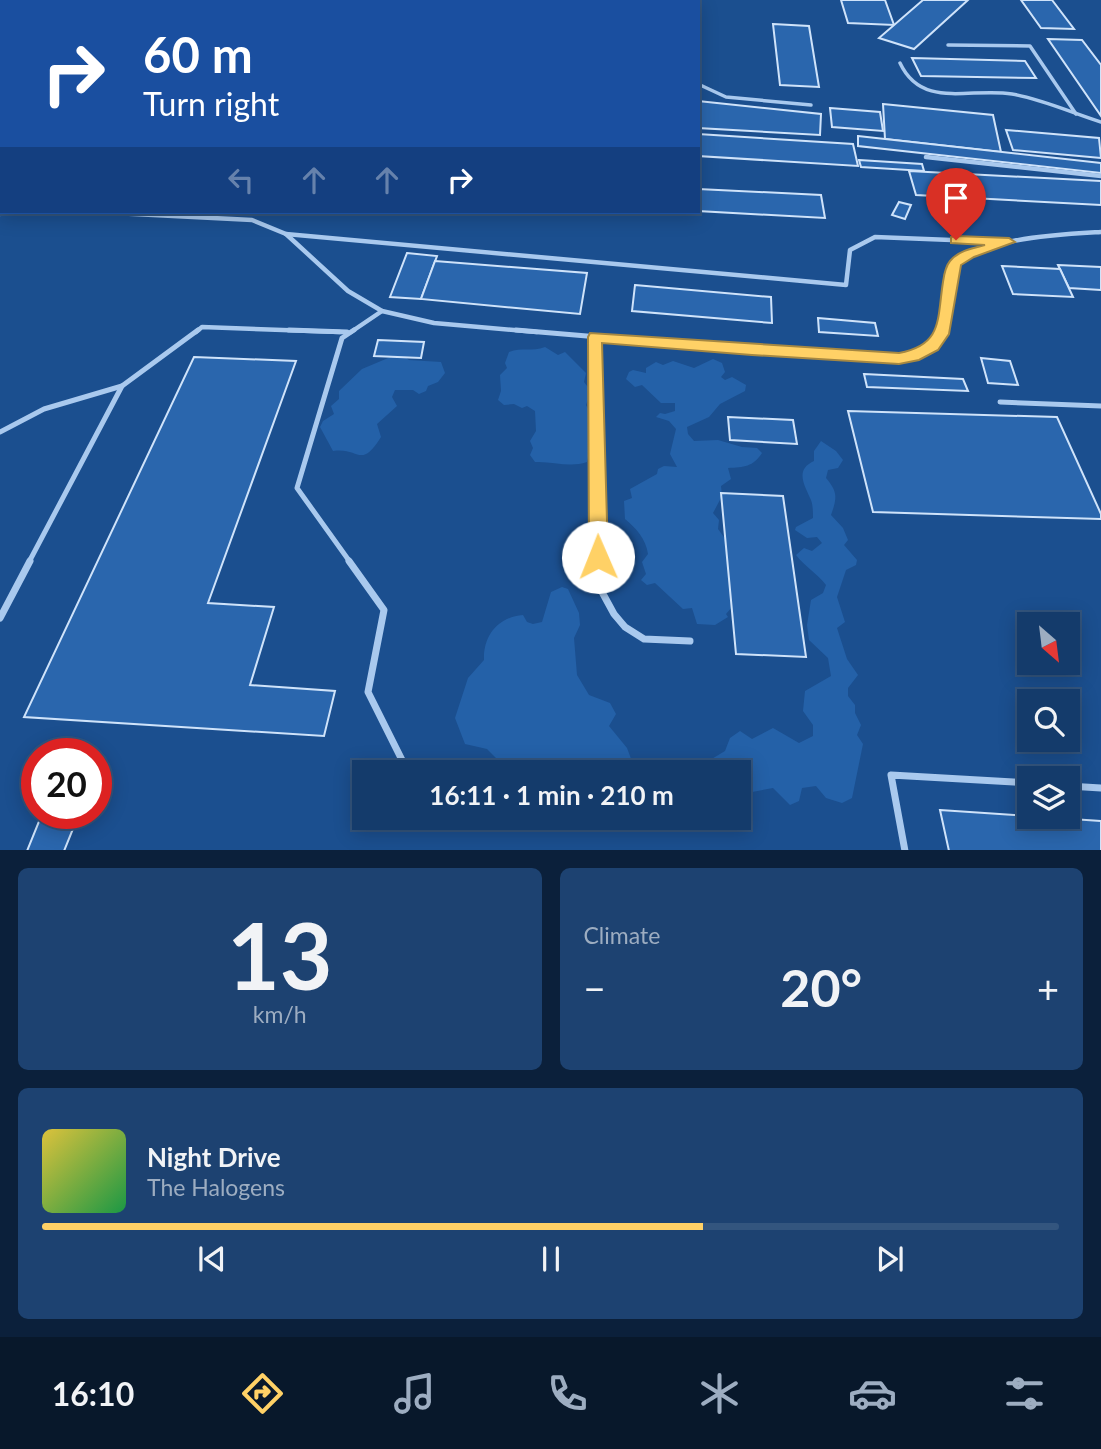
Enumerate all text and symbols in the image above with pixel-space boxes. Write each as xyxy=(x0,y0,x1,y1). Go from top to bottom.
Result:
text: 60 m xyxy=(143,25,253,83)
icon: right xyxy=(28,28,119,119)
text: Turn right xyxy=(143,84,279,123)
icon: left xyxy=(222,161,260,199)
icon: ahead xyxy=(295,161,333,199)
icon: ahead xyxy=(368,161,406,199)
icon: right xyxy=(441,161,479,199)
pin xyxy=(926,168,986,240)
icon: arrive xyxy=(937,179,975,217)
position arrow xyxy=(561,520,635,594)
north arrow xyxy=(1017,612,1080,676)
map controls xyxy=(1017,612,1080,829)
button: search xyxy=(1017,689,1080,752)
speed limit sign: 20 xyxy=(21,738,112,829)
button: layers xyxy=(1017,766,1080,829)
text: 16:11 · 1 min · 210 m xyxy=(429,779,674,811)
text: 13 xyxy=(227,900,333,1009)
text: Climate xyxy=(584,921,660,949)
text: 20° xyxy=(780,956,862,1018)
text: − xyxy=(584,965,606,1011)
text: + xyxy=(1037,965,1059,1011)
text: km/h xyxy=(253,1000,307,1028)
text: Night Drive xyxy=(147,1141,281,1173)
text: The Halogens xyxy=(147,1173,285,1201)
icon: previous xyxy=(193,1240,231,1278)
icon: pause xyxy=(532,1240,570,1278)
icon: next xyxy=(871,1240,909,1278)
icon: directions xyxy=(238,1369,287,1418)
icon: music xyxy=(390,1369,439,1418)
icon: phone xyxy=(543,1369,592,1418)
icon: climate xyxy=(695,1369,744,1418)
icon: car xyxy=(848,1369,897,1418)
icon: filters xyxy=(1000,1369,1049,1418)
text: 16:10 xyxy=(52,1374,134,1413)

